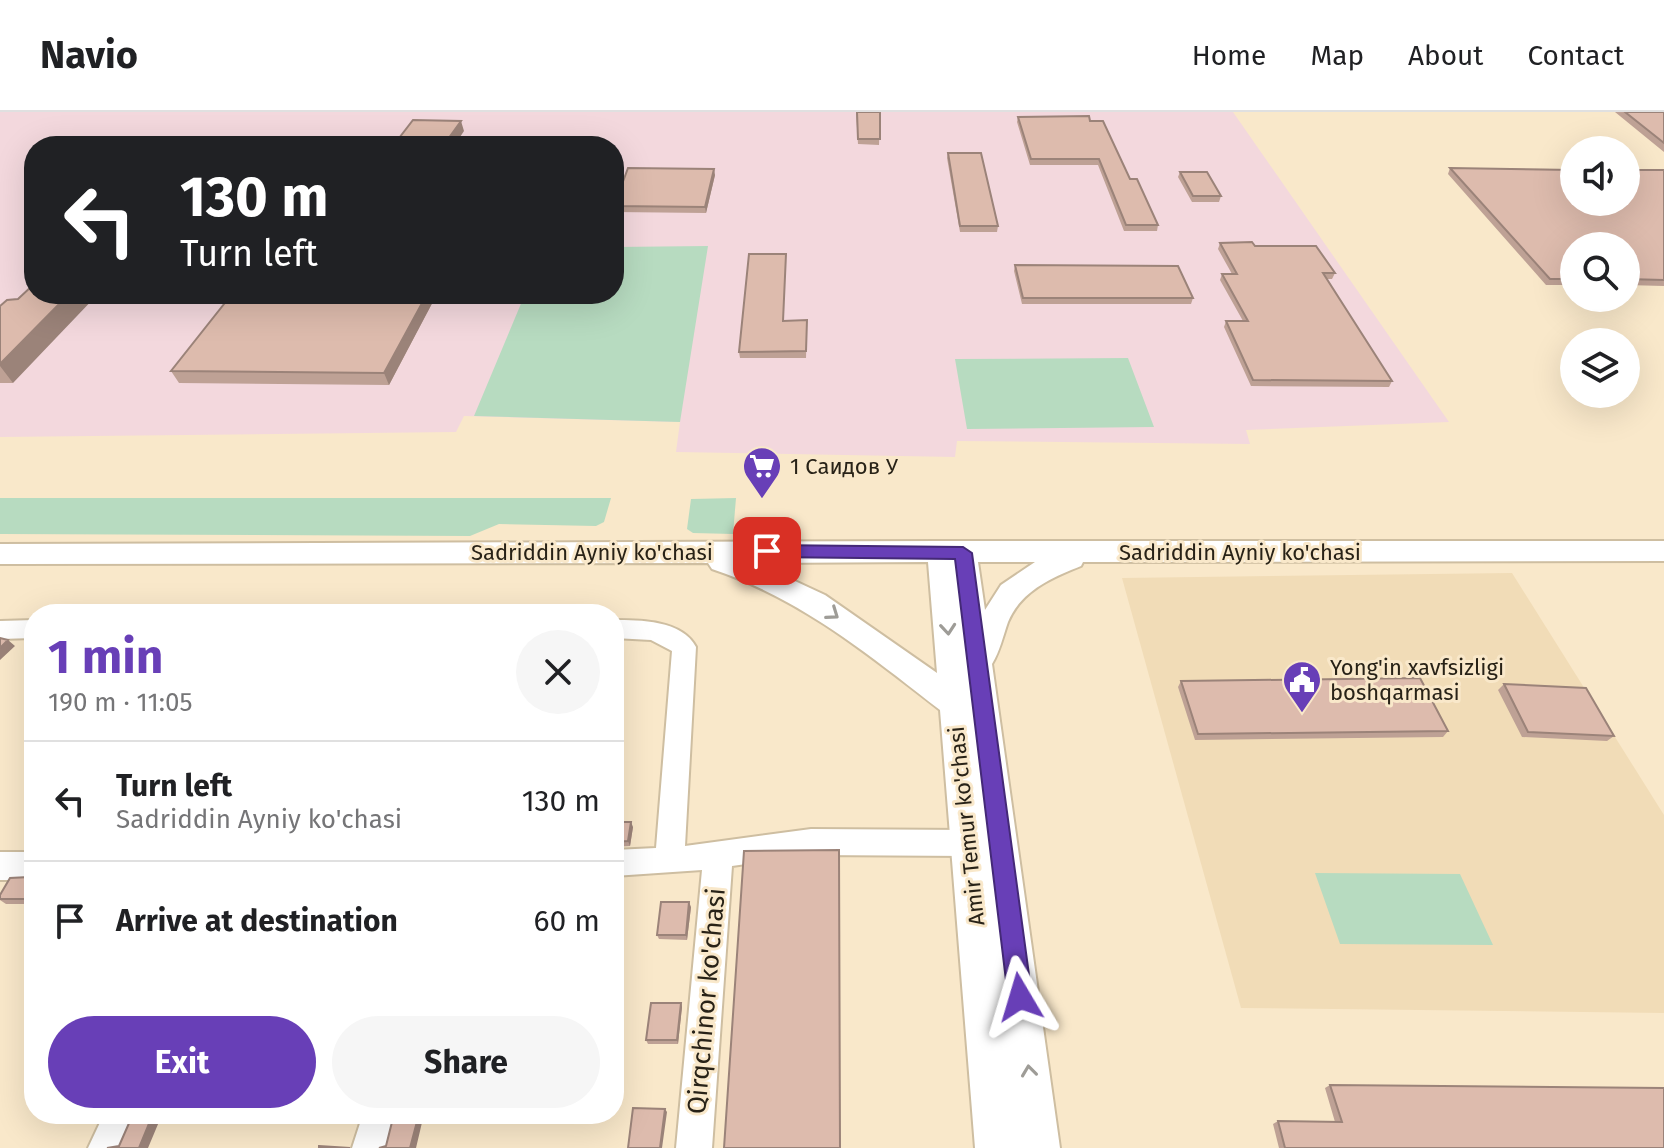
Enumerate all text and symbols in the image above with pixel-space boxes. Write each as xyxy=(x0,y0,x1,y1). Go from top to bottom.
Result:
text: Navio xyxy=(40,32,138,78)
text: Home xyxy=(1192,39,1266,72)
text: Map xyxy=(1310,39,1364,72)
text: About xyxy=(1408,39,1483,72)
text: Contact xyxy=(1527,39,1624,72)
map controls xyxy=(1560,136,1640,408)
button: sound xyxy=(1560,136,1640,216)
text: 130 m xyxy=(180,164,328,231)
icon: left xyxy=(48,168,152,272)
text: Turn left xyxy=(180,232,318,276)
button: search xyxy=(1560,232,1640,312)
button: layers xyxy=(1560,328,1640,408)
supermarket icon: 1 Саидов У xyxy=(741,445,783,500)
place label: 1 Саидов У xyxy=(790,453,898,480)
pin xyxy=(733,517,801,585)
icon: arrive xyxy=(745,529,789,573)
street label: Sadriddin Ayniy ko'chasi xyxy=(471,539,713,566)
street label: Sadriddin Ayniy ko'chasi xyxy=(1119,539,1361,566)
one-way arrow xyxy=(825,604,839,619)
one-way arrow xyxy=(939,623,956,636)
text: 1 min xyxy=(48,628,163,686)
button: close xyxy=(516,630,600,714)
place label: Yong'in xavfsizligi boshqarmasi xyxy=(1330,654,1504,706)
public building icon: Yong'in xavfsizligi boshqarmasi xyxy=(1281,659,1323,714)
text: 190 m · 11:05 xyxy=(48,687,193,718)
street label: Amir Temur ko'chasi xyxy=(943,725,990,927)
text: Turn left xyxy=(116,768,232,804)
icon: left xyxy=(48,779,92,823)
text: 130 m xyxy=(522,783,600,819)
text: Sadriddin Ayniy ko'chasi xyxy=(116,804,402,835)
street label: Qirqchinor ko'chasi xyxy=(681,887,732,1115)
icon: arrive xyxy=(48,899,92,943)
text: Arrive at destination xyxy=(116,903,398,939)
text: 60 m xyxy=(534,903,600,939)
position arrow xyxy=(978,955,1062,1039)
button: Exit xyxy=(48,1016,316,1108)
button: Share xyxy=(332,1016,600,1108)
one-way arrow xyxy=(1021,1064,1038,1077)

